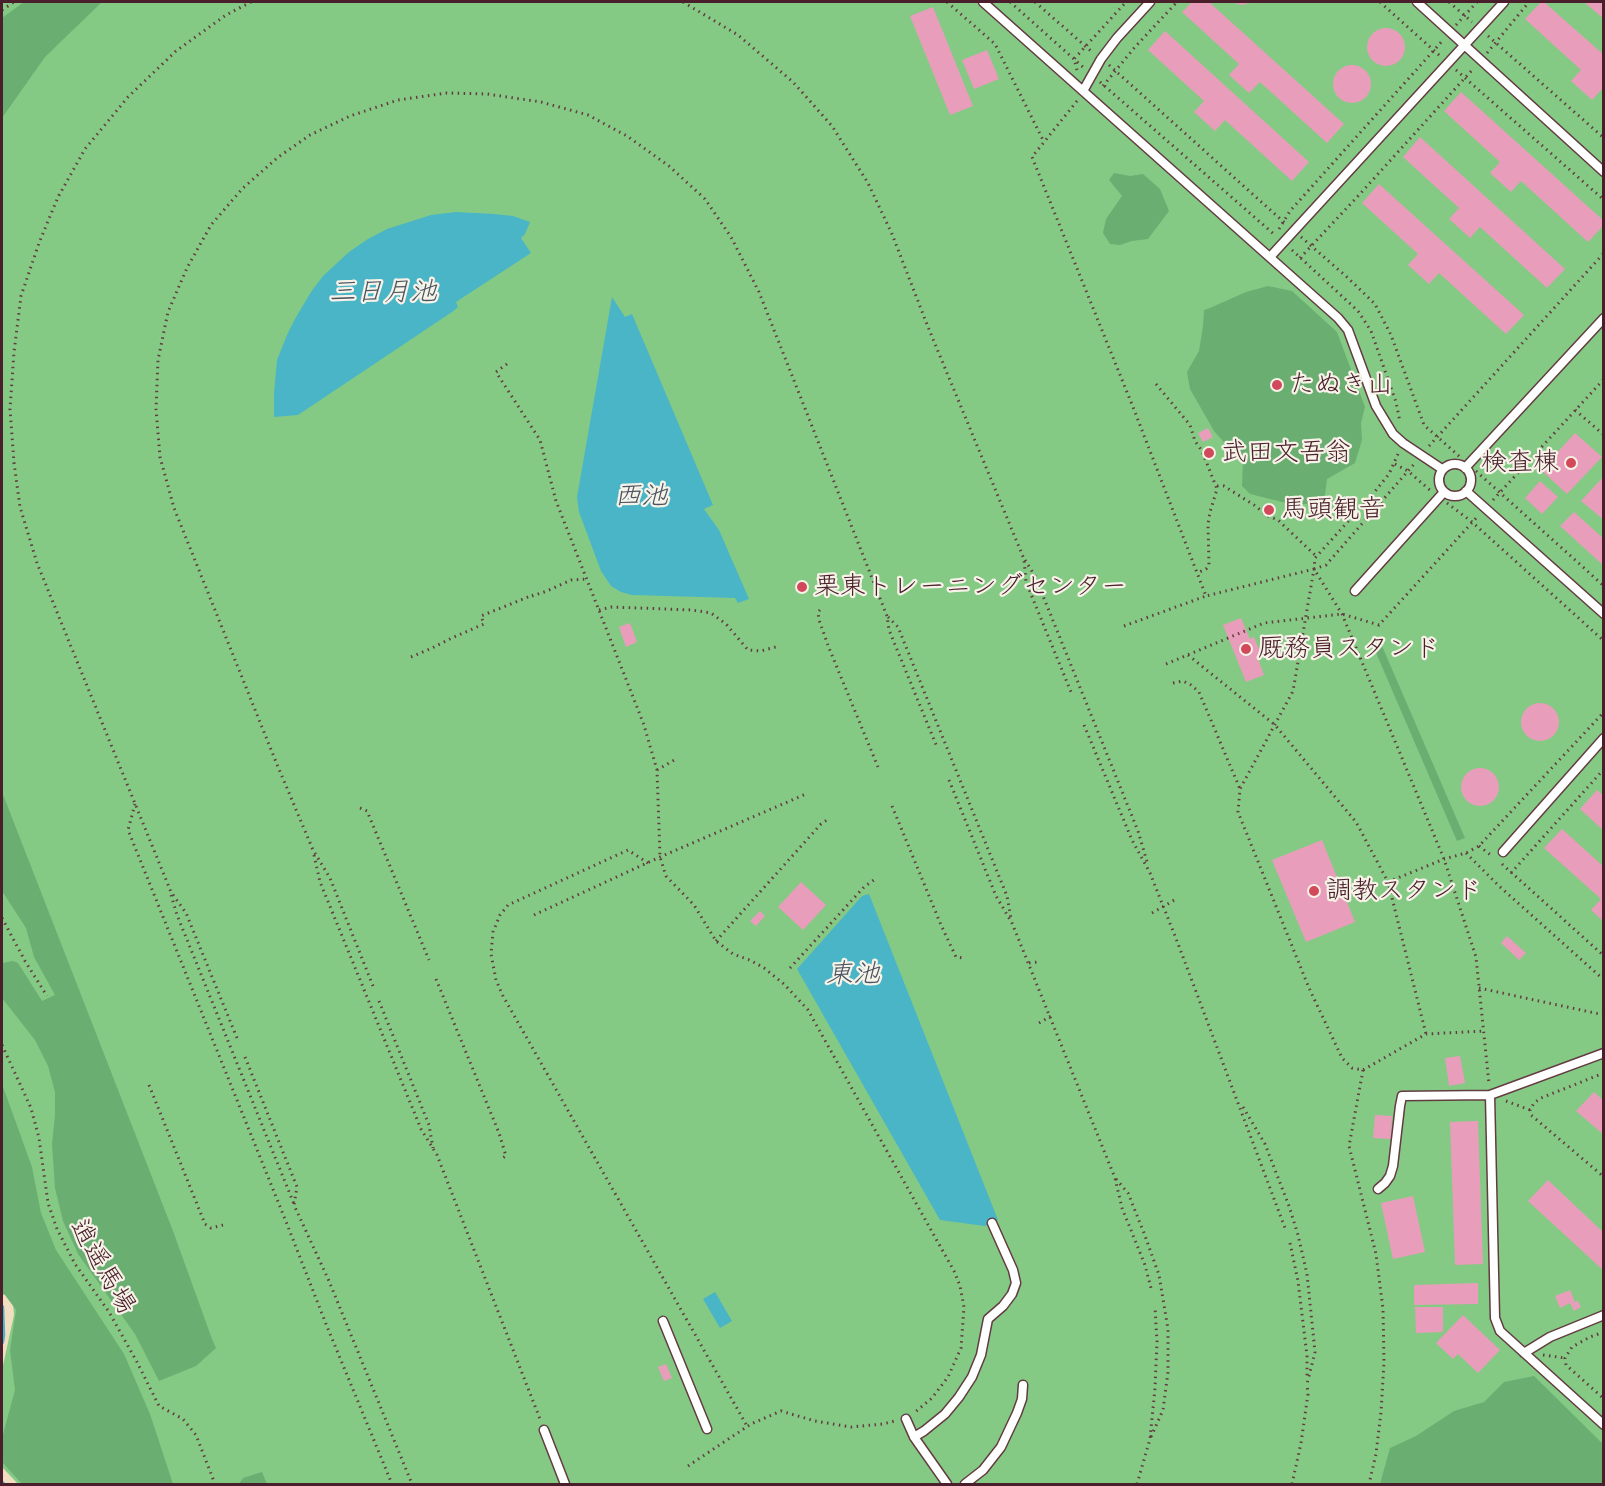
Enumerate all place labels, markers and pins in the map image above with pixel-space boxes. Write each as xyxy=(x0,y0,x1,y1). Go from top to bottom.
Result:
place label: たぬき山 xyxy=(1289,369,1393,401)
marker: たぬき山 xyxy=(1270,378,1284,392)
place label: 武田文吾翁 xyxy=(1221,437,1351,469)
marker: 武田文吾翁 xyxy=(1202,446,1216,460)
place label: 検査棟 xyxy=(1481,447,1559,479)
marker: 検査棟 xyxy=(1564,456,1578,470)
place label: 馬頭観音 xyxy=(1281,494,1385,526)
marker: 馬頭観音 xyxy=(1262,503,1276,517)
place label: 栗東トレーニングセンター xyxy=(814,571,1127,603)
marker: 栗東トレーニングセンター xyxy=(795,580,809,594)
place label: 厩務員スタンド xyxy=(1258,633,1440,665)
marker: 厩務員スタンド xyxy=(1239,642,1253,656)
place label: 調教スタンド xyxy=(1326,875,1482,907)
marker: 調教スタンド xyxy=(1307,884,1321,898)

